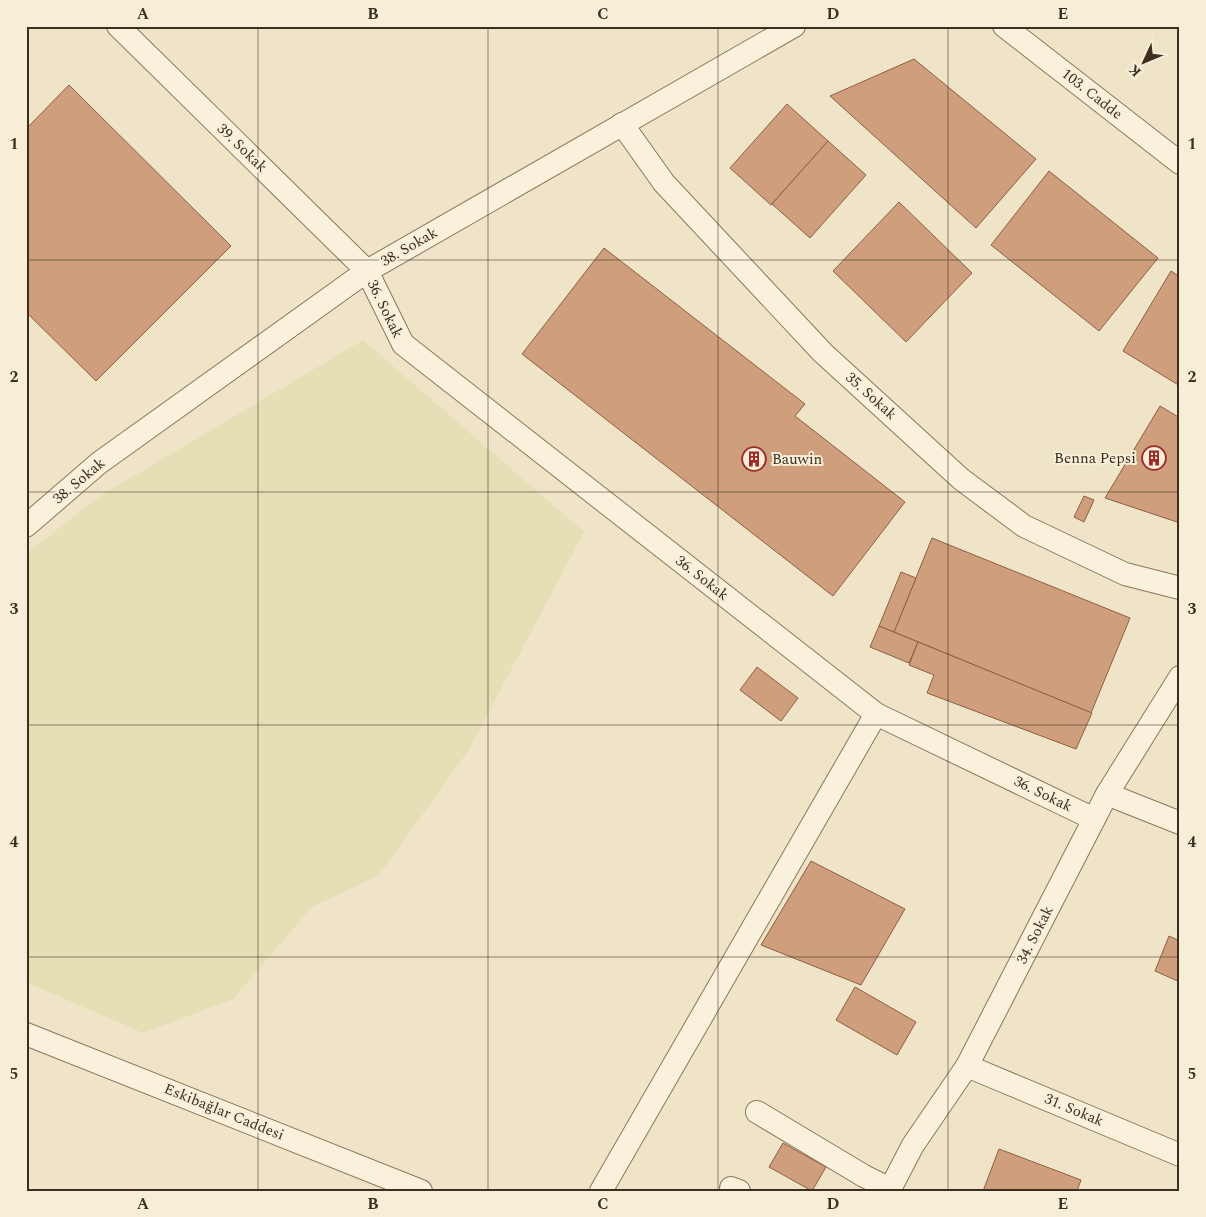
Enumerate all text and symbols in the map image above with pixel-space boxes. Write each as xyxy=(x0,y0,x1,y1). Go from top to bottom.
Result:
text: A xyxy=(137,2,150,26)
text: B xyxy=(367,2,379,26)
text: C xyxy=(597,2,609,26)
text: D xyxy=(827,2,840,26)
text: E xyxy=(1058,2,1068,26)
north arrow xyxy=(1118,38,1168,88)
text: K xyxy=(1124,59,1146,82)
street label: 103. Cadde xyxy=(1056,63,1128,125)
street label: 39. Sokak xyxy=(211,118,273,178)
text: 1 xyxy=(10,132,18,156)
text: 1 xyxy=(1188,132,1196,156)
street label: 38. Sokak xyxy=(376,221,442,273)
street label: 36. Sokak xyxy=(361,276,409,342)
text: 2 xyxy=(10,365,19,389)
text: 2 xyxy=(1188,365,1197,389)
street label: 35. Sokak xyxy=(840,366,902,426)
building icon: Benna Pepsi xyxy=(1141,445,1167,471)
building icon: Bauwin xyxy=(741,446,767,472)
place label: Benna Pepsi xyxy=(1054,447,1136,470)
place label: Bauwin xyxy=(772,448,823,471)
street label: 38. Sokak xyxy=(48,452,110,510)
street label: 36. Sokak xyxy=(670,550,734,606)
text: 3 xyxy=(10,597,19,621)
text: 3 xyxy=(1188,597,1197,621)
street label: 36. Sokak xyxy=(1010,770,1076,818)
text: 4 xyxy=(10,830,19,854)
text: 4 xyxy=(1188,830,1197,854)
street label: 34. Sokak xyxy=(1011,902,1059,968)
text: 5 xyxy=(10,1062,18,1086)
text: 5 xyxy=(1188,1062,1196,1086)
street label: Eskibağlar Caddesi xyxy=(160,1077,288,1147)
street label: 31. Sokak xyxy=(1041,1087,1107,1133)
text: A xyxy=(137,1192,150,1216)
text: B xyxy=(367,1192,379,1216)
text: C xyxy=(597,1192,609,1216)
text: D xyxy=(827,1192,840,1216)
text: E xyxy=(1058,1192,1068,1216)

